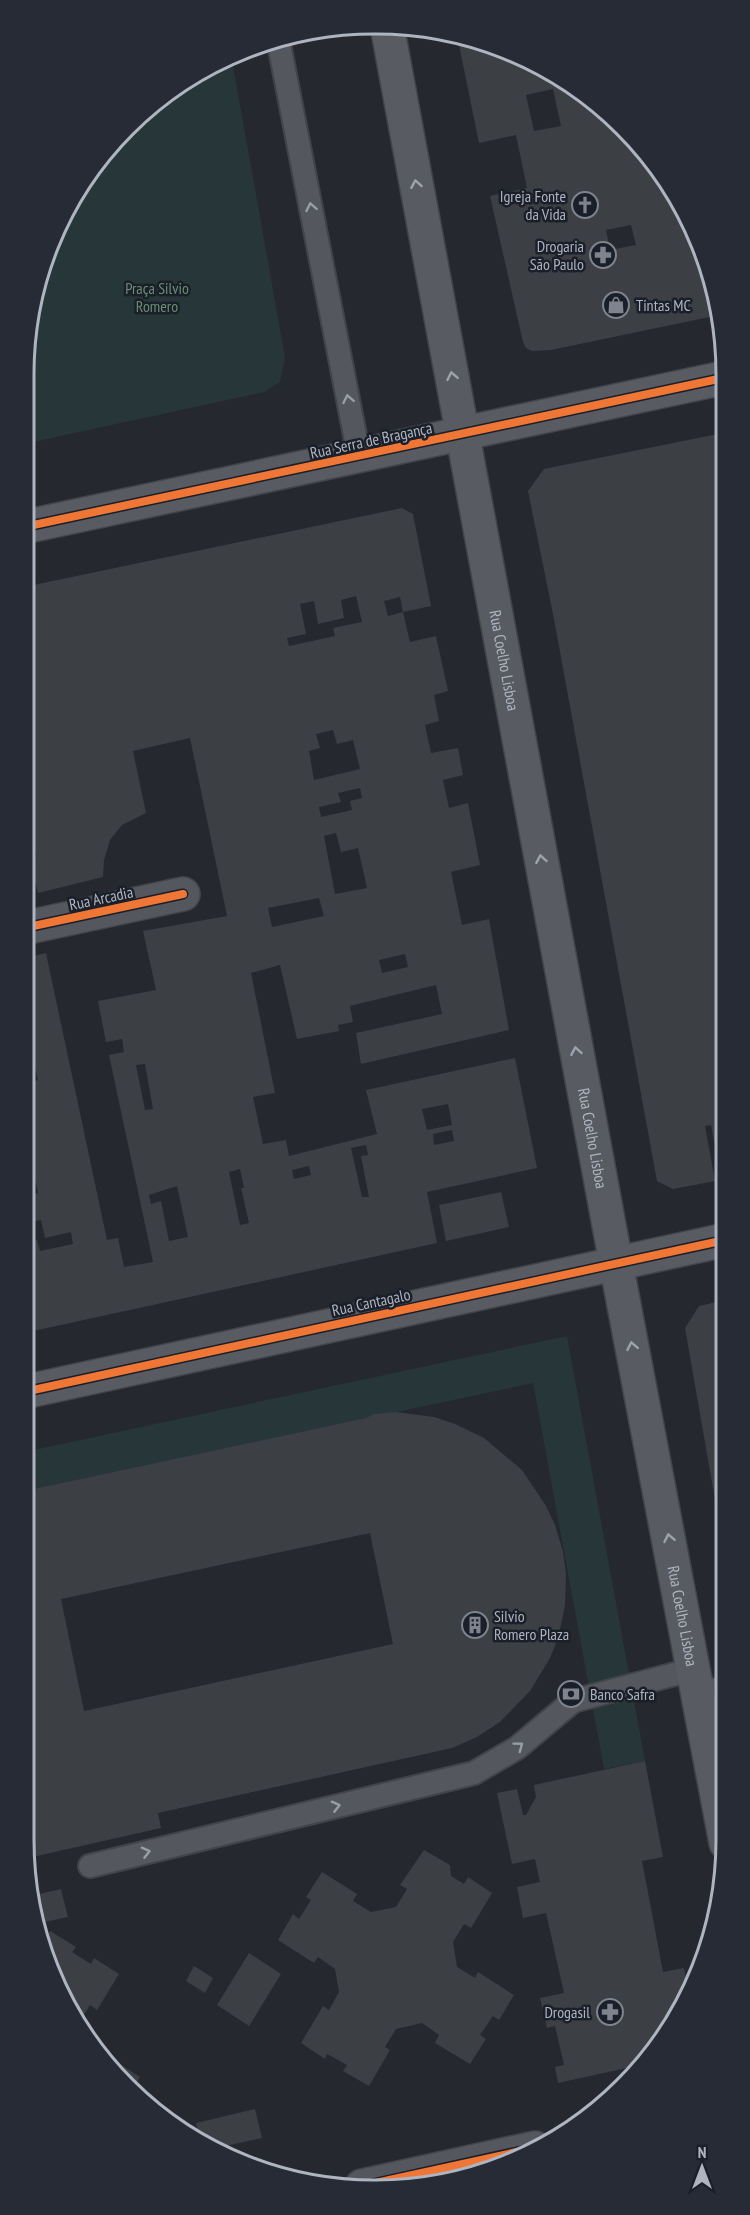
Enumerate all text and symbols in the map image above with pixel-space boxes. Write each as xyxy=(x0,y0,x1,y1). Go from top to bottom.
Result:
one-way arrow xyxy=(410,180,423,190)
place label: Igreja Fonte da Vida xyxy=(500,186,566,224)
church icon: Igreja Fonte da Vida xyxy=(570,190,600,220)
one-way arrow xyxy=(305,202,318,212)
place label: Drogaria São Paulo xyxy=(530,236,584,274)
pharmacy icon: Drogaria São Paulo xyxy=(588,240,618,270)
park label: Praça Silvio Romero xyxy=(125,278,189,316)
shop icon: Tintas MC xyxy=(601,290,631,320)
place label: Tintas MC xyxy=(636,295,691,315)
one-way arrow xyxy=(446,371,458,381)
one-way arrow xyxy=(342,394,355,404)
street label: Rua Serra de Bragança xyxy=(308,417,434,463)
street label: Rua Coelho Lisboa xyxy=(485,608,524,712)
one-way arrow xyxy=(535,855,548,865)
street label: Rua Arcadia xyxy=(67,881,135,915)
one-way arrow xyxy=(571,1047,583,1056)
street label: Rua Coelho Lisboa xyxy=(574,1086,612,1190)
street label: Rua Cantagalo xyxy=(330,1284,412,1320)
one-way arrow xyxy=(626,1341,639,1351)
one-way arrow xyxy=(663,1533,675,1542)
street label: Rua Coelho Lisboa xyxy=(664,1564,702,1668)
place label: Silvio Romero Plaza xyxy=(494,1606,569,1644)
building icon: Silvio Romero Plaza xyxy=(460,1610,490,1640)
bank icon: Banco Safra xyxy=(556,1679,586,1709)
place label: Banco Safra xyxy=(590,1684,655,1704)
one-way arrow xyxy=(513,1742,524,1753)
one-way arrow xyxy=(331,1801,341,1814)
one-way arrow xyxy=(141,1847,151,1860)
pharmacy icon: Drogasil xyxy=(595,1997,625,2027)
place label: Drogasil xyxy=(544,2002,590,2022)
north arrow xyxy=(672,2137,732,2197)
text: N xyxy=(698,2142,706,2162)

